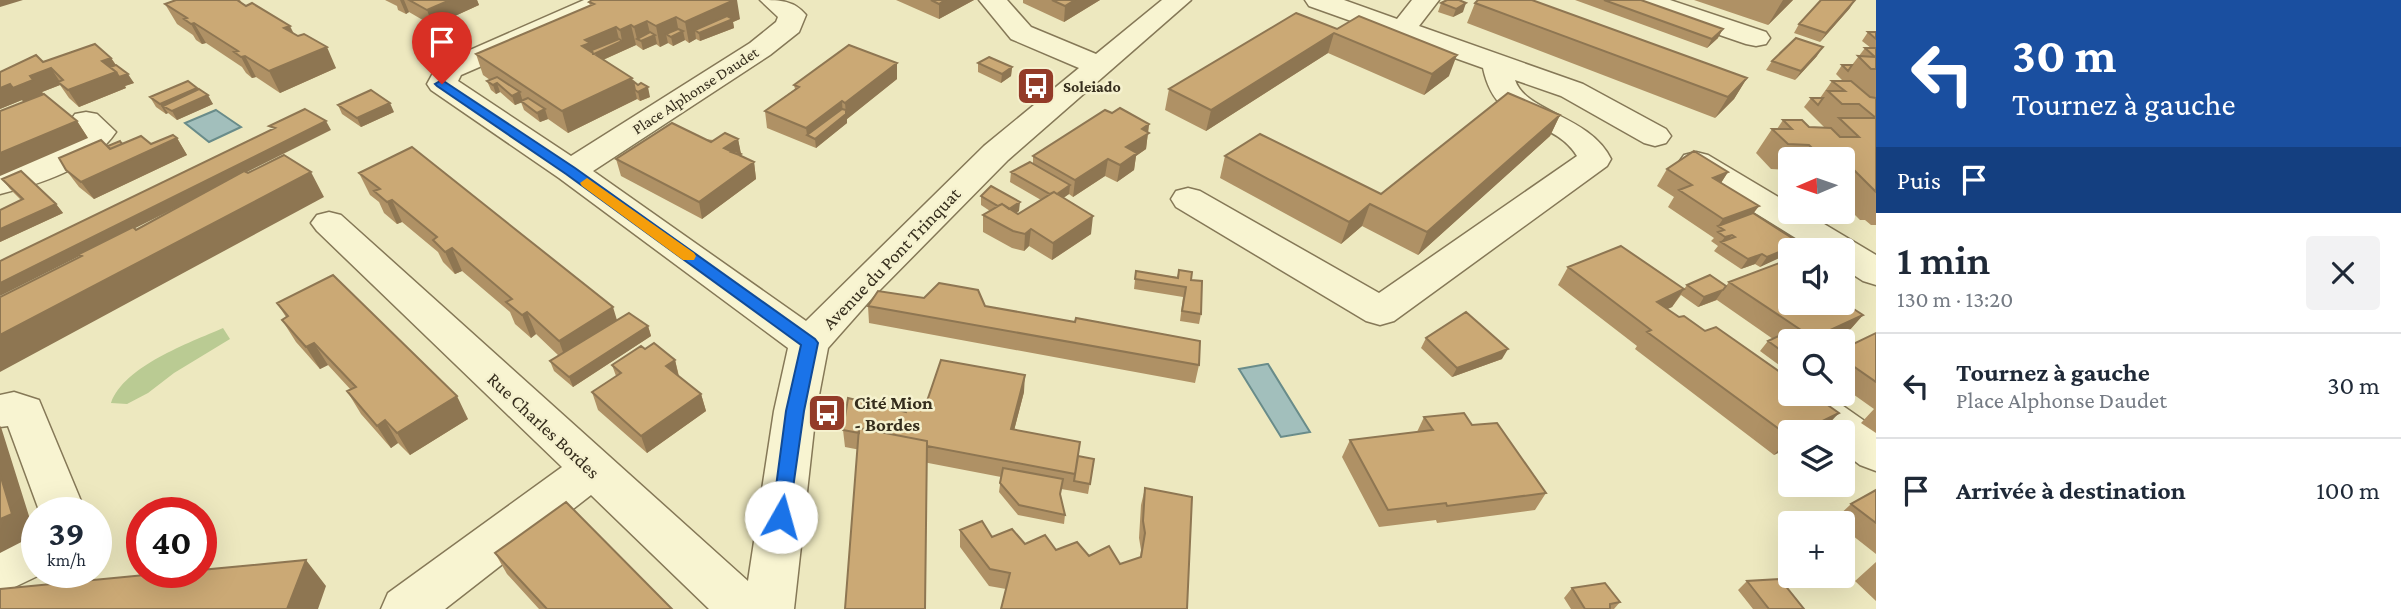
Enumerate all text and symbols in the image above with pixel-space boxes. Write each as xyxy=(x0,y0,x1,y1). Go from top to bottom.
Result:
pin xyxy=(412,12.0,472,84)
icon: arrive xyxy=(423,23,461,61)
icon: left xyxy=(1897,28,1988,119)
text: 30 m xyxy=(2012,28,2117,83)
street label: Place Alphonse Daudet xyxy=(629,43,763,138)
bus stop icon: Soleiado xyxy=(1015,65,1057,107)
place label: Soleiado xyxy=(1063,78,1121,95)
text: Tournez à gauche xyxy=(2012,86,2235,122)
north arrow xyxy=(1778,147,1855,224)
map controls xyxy=(1778,147,1855,588)
icon: arrive xyxy=(1955,161,1993,199)
text: Puis xyxy=(1897,166,1941,195)
street label: Avenue du Pont Trinquat xyxy=(818,183,965,334)
text: 1 min xyxy=(1897,236,1990,283)
button: close xyxy=(2306,236,2380,310)
button: sound xyxy=(1778,238,1855,315)
text: 130 m · 13:20 xyxy=(1897,286,2013,312)
button: search xyxy=(1778,329,1855,406)
text: Tournez à gauche xyxy=(1956,358,2150,387)
icon: left xyxy=(1897,367,1935,405)
street label: Rue Charles Bordes xyxy=(483,368,604,483)
text: 30 m xyxy=(2327,371,2380,400)
text: Place Alphonse Daudet xyxy=(1956,387,2167,413)
bus stop icon: Cité Mion - Bordes xyxy=(806,392,848,434)
place label: Cité Mion - Bordes xyxy=(854,392,933,435)
button: layers xyxy=(1778,420,1855,497)
icon: arrive xyxy=(1897,472,1935,510)
text: Arrivée à destination xyxy=(1956,476,2186,505)
text: 100 m xyxy=(2316,476,2380,505)
position arrow xyxy=(744,480,818,554)
speed limit sign: 40 xyxy=(126,497,217,588)
button: + xyxy=(1778,511,1855,588)
text: 39 xyxy=(48,514,85,553)
text: km/h xyxy=(47,550,86,570)

